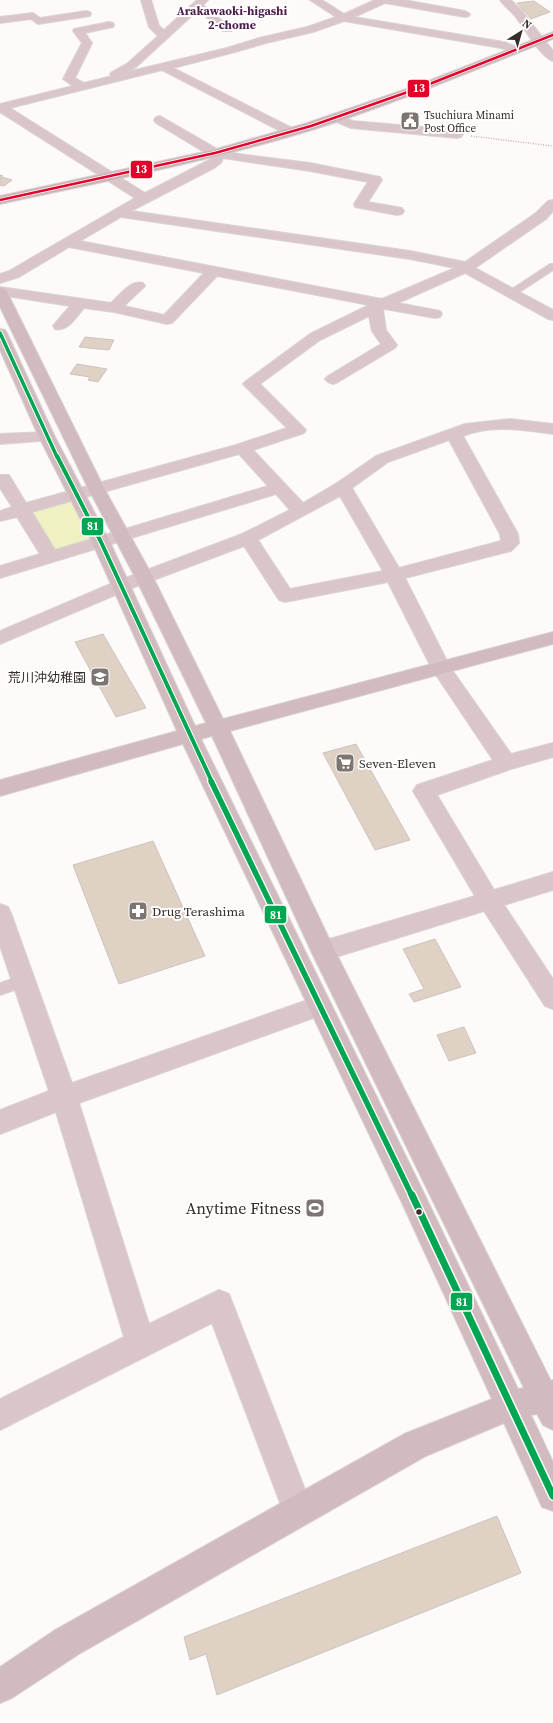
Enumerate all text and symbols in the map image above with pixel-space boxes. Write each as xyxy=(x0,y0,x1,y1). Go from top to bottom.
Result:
district label: Arakawaoki-higashi 2-chome xyxy=(177,3,287,33)
north arrow xyxy=(501,12,541,52)
text: N xyxy=(519,16,534,33)
line badge: 13 xyxy=(407,79,430,98)
text: 13 xyxy=(413,81,425,96)
place label: Tsuchiura Minami Post Office xyxy=(424,108,514,136)
public building icon: Tsuchiura Minami Post Office xyxy=(399,110,421,132)
line badge: 13 xyxy=(130,160,153,179)
text: 13 xyxy=(135,162,147,177)
line badge: 81 xyxy=(81,517,104,536)
text: 81 xyxy=(87,519,99,534)
school or university icon: 荒川沖幼稚園 xyxy=(89,666,111,688)
place label: 荒川沖幼稚園 xyxy=(8,669,86,686)
supermarket icon: Seven-Eleven xyxy=(334,752,356,774)
place label: Seven-Eleven xyxy=(359,755,436,772)
pharmacy icon: Drug Terashima xyxy=(127,900,149,922)
place label: Drug Terashima xyxy=(152,903,245,920)
line badge: 81 xyxy=(264,905,287,924)
text: 81 xyxy=(270,908,282,923)
place label: Anytime Fitness xyxy=(186,1197,301,1219)
sports icon: Anytime Fitness xyxy=(304,1197,326,1219)
unlabelled marker xyxy=(414,1207,424,1217)
line badge: 81 xyxy=(450,1292,473,1311)
text: 81 xyxy=(456,1295,468,1310)

